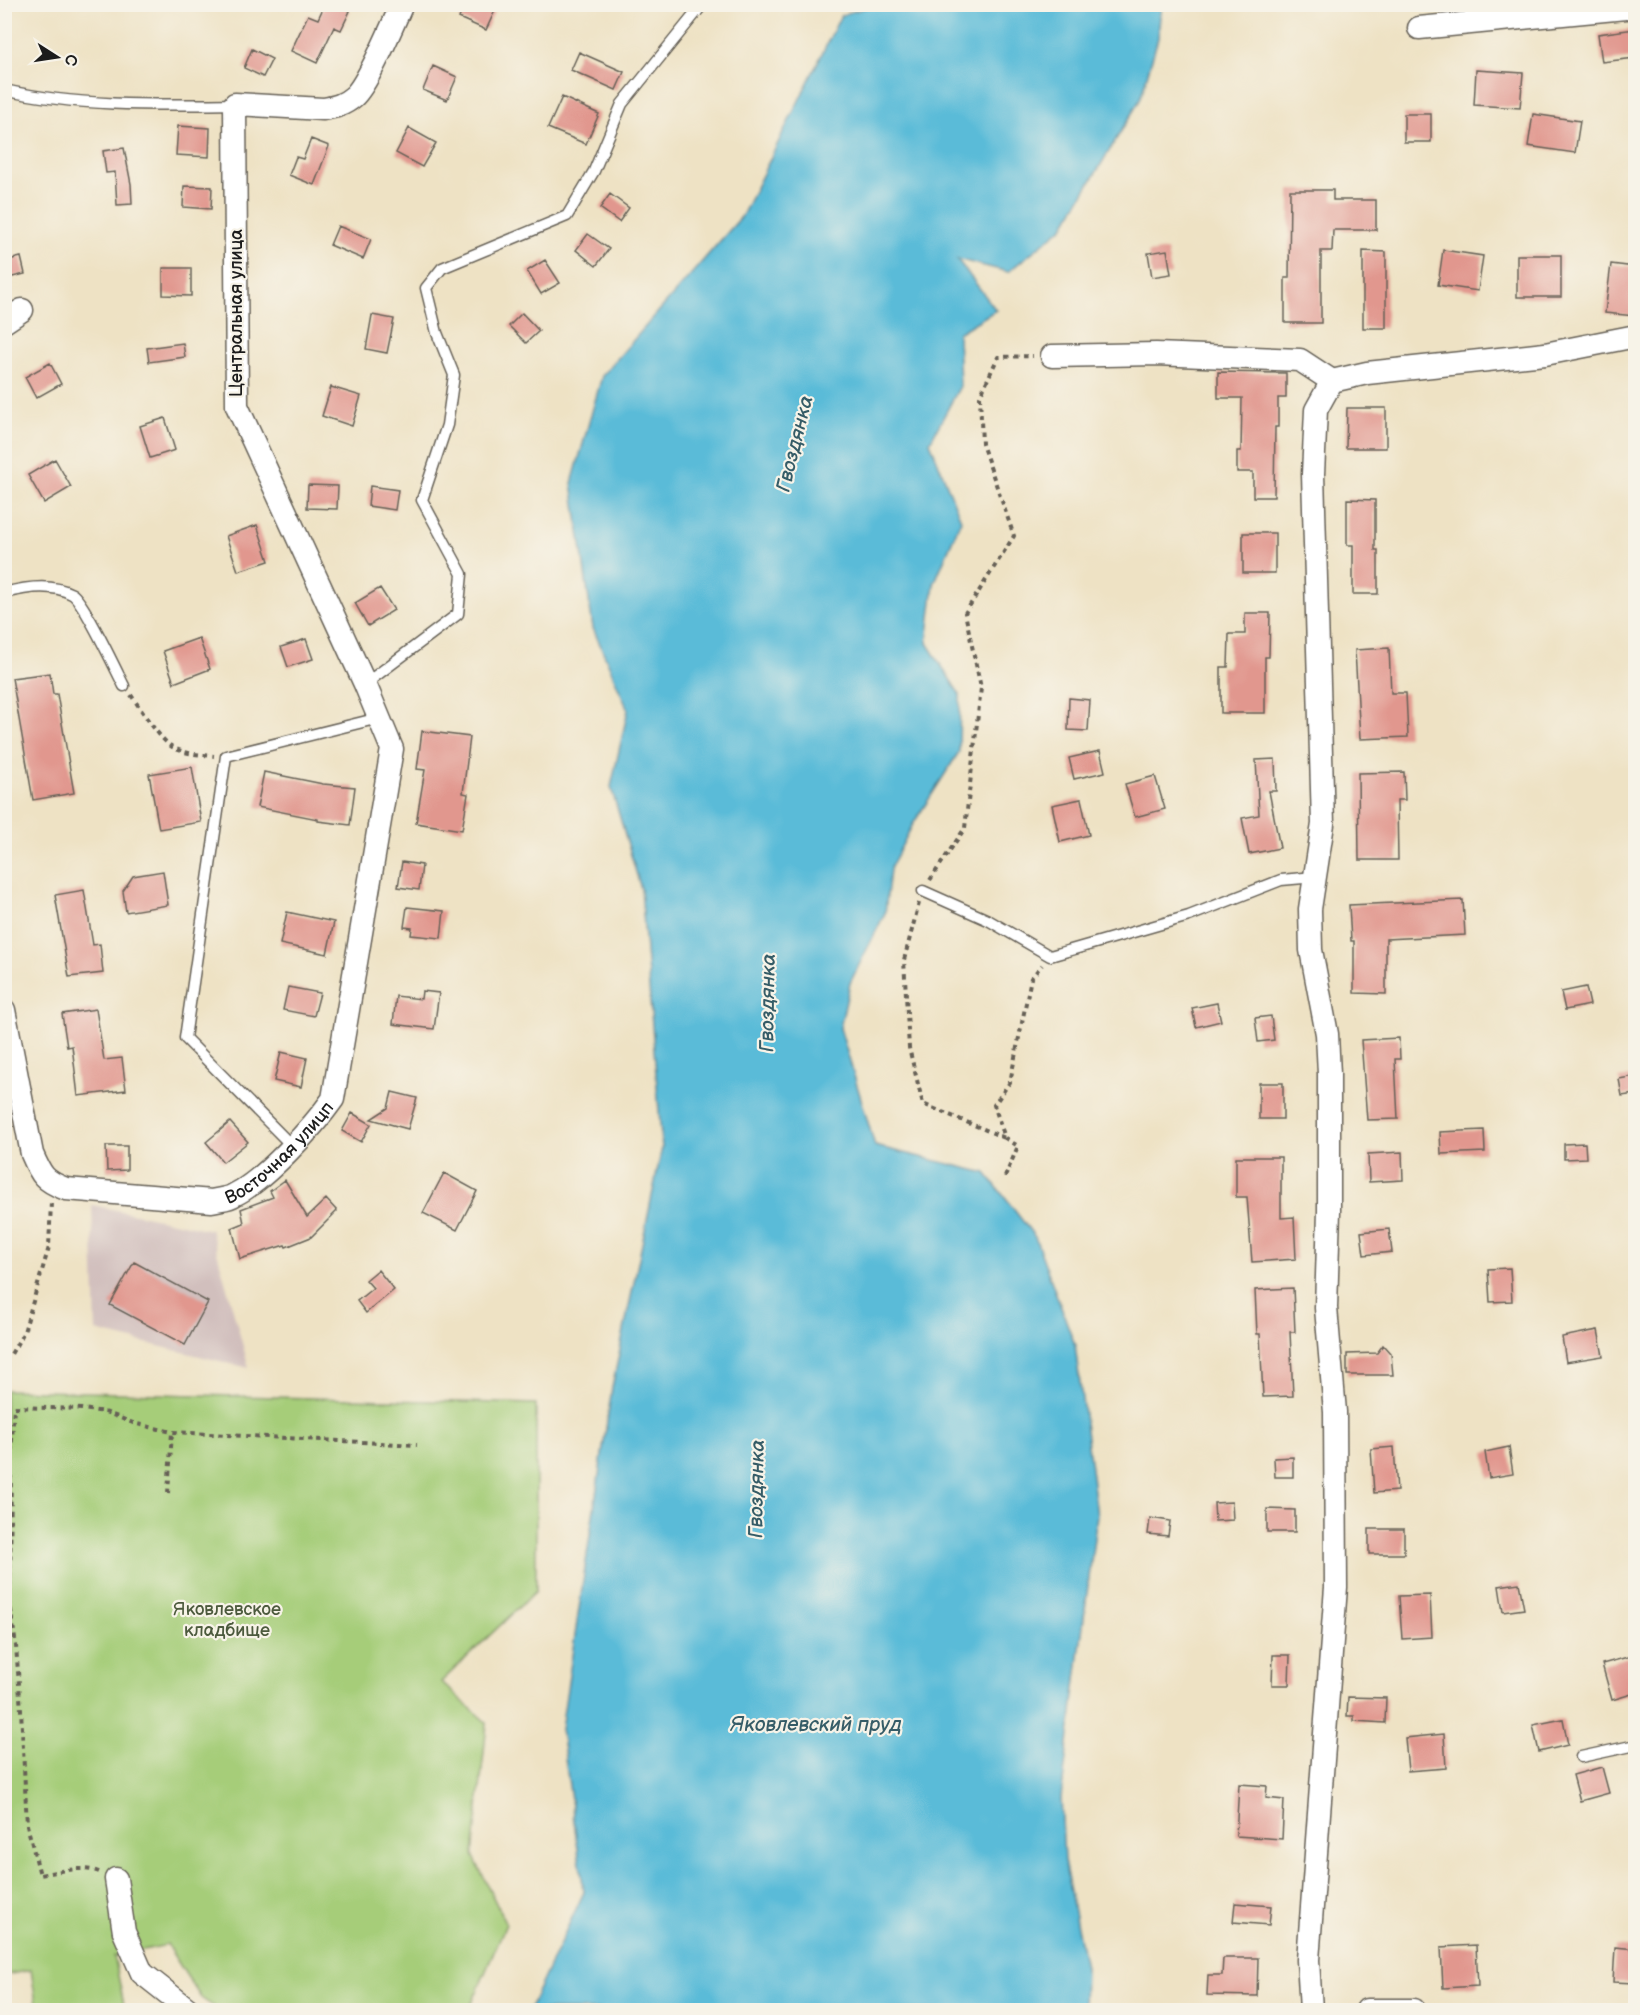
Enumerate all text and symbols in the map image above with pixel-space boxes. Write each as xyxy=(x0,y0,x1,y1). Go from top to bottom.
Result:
north arrow xyxy=(27,27,87,87)
text: С xyxy=(60,52,81,67)
street label: Центральная улица xyxy=(226,229,247,397)
water label: Гвоздянка xyxy=(771,393,819,495)
water label: Гвоздянка xyxy=(755,953,781,1053)
street label: Восточная улицп xyxy=(222,1097,338,1208)
water label: Гвоздянка xyxy=(744,1439,770,1539)
park label: Яковлевское кладбище xyxy=(173,1599,281,1641)
water label: Яковлевский пруд xyxy=(729,1713,902,1737)

